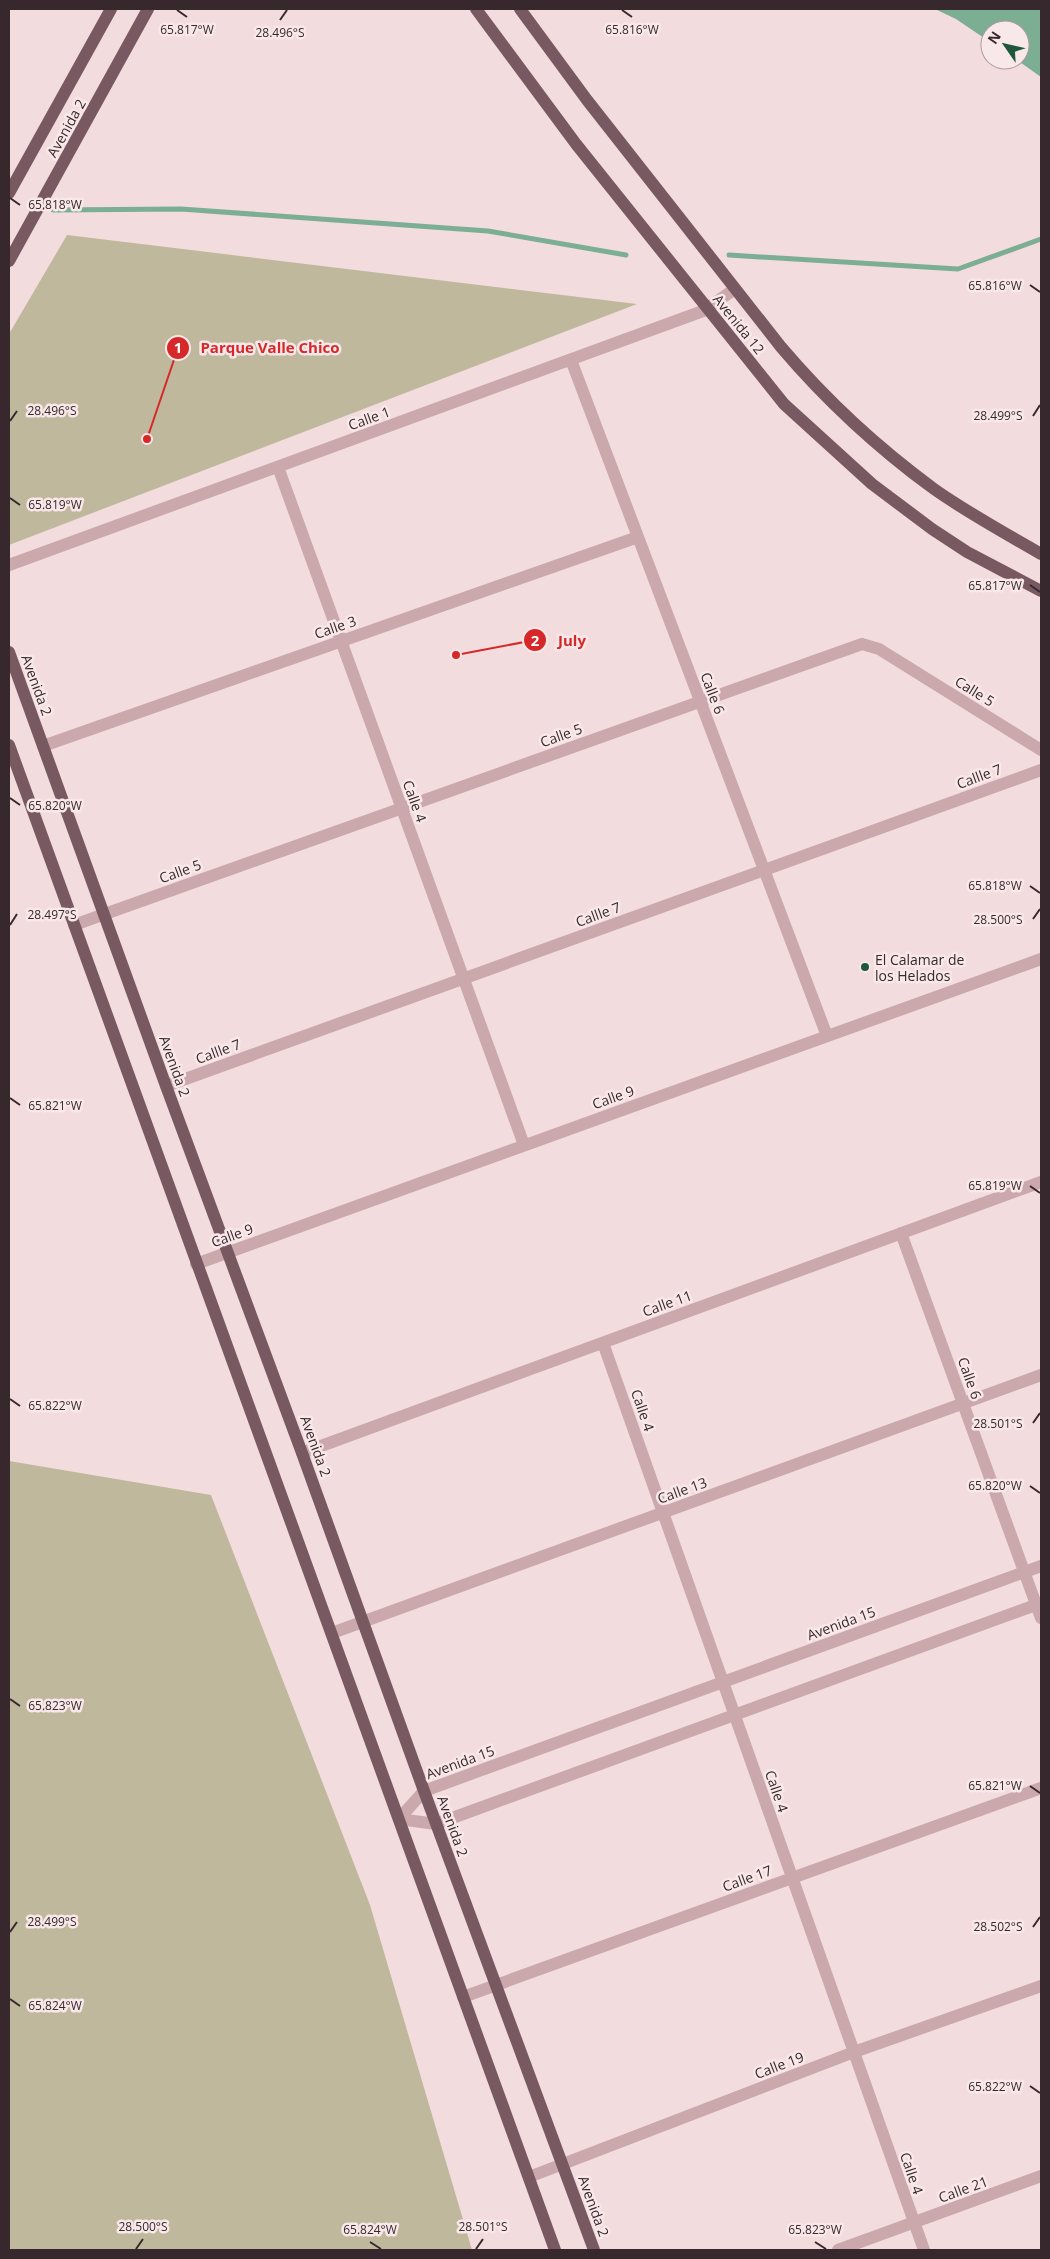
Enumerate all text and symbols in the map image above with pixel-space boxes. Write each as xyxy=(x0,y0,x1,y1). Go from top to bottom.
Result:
north arrow xyxy=(980,20,1030,70)
text: 65.817°W xyxy=(160,21,214,38)
text: 65.816°W xyxy=(605,21,659,38)
text: 28.496°S xyxy=(255,24,305,41)
text: N xyxy=(983,27,1005,47)
street label: Avenida 2 xyxy=(42,95,90,161)
text: 65.818°W xyxy=(28,196,82,213)
text: 65.816°W xyxy=(968,277,1022,294)
street label: Avenida 12 xyxy=(709,290,769,358)
callout: Parque Valle Chico xyxy=(165,333,349,363)
text: 1 xyxy=(174,337,182,357)
text: Parque Valle Chico xyxy=(200,337,340,357)
text: 28.496°S xyxy=(27,402,77,419)
street label: Calle 1 xyxy=(345,402,393,434)
text: 28.499°S xyxy=(973,407,1023,424)
text: 65.819°W xyxy=(28,496,82,513)
text: 65.817°W xyxy=(968,577,1022,594)
street label: Calle 3 xyxy=(311,611,359,643)
callout: July xyxy=(523,625,596,655)
text: 2 xyxy=(531,630,540,650)
text: July xyxy=(556,630,586,650)
street label: Avenida 2 xyxy=(17,652,57,718)
street label: Calle 6 xyxy=(696,669,730,717)
street label: Calle 5 xyxy=(952,672,998,710)
street label: Calle 5 xyxy=(537,719,585,751)
street label: Callle 7 xyxy=(954,759,1004,793)
street label: Calle 4 xyxy=(399,777,431,825)
text: 65.820°W xyxy=(28,797,82,814)
street label: Calle 5 xyxy=(156,855,204,887)
text: 65.818°W xyxy=(968,877,1022,894)
street label: Callle 7 xyxy=(573,897,623,931)
text: 28.497°S xyxy=(27,906,77,923)
text: 28.500°S xyxy=(973,911,1023,928)
place label: El Calamar de los Helados xyxy=(875,950,965,985)
marker: El Calamar de los Helados xyxy=(859,961,871,973)
street label: Avenida 2 xyxy=(155,1033,195,1099)
street label: Callle 7 xyxy=(193,1034,243,1068)
street label: Calle 9 xyxy=(589,1081,637,1113)
text: 65.821°W xyxy=(28,1097,82,1114)
text: 65.819°W xyxy=(968,1177,1022,1194)
street label: Calle 9 xyxy=(208,1219,256,1251)
street label: Calle 11 xyxy=(640,1285,694,1321)
street label: Calle 6 xyxy=(954,1354,986,1402)
street label: Calle 4 xyxy=(627,1386,659,1434)
text: 65.822°W xyxy=(28,1397,82,1414)
street label: Avenida 2 xyxy=(296,1413,336,1479)
text: 28.501°S xyxy=(973,1415,1023,1432)
street label: Calle 13 xyxy=(655,1472,709,1508)
text: 65.820°W xyxy=(968,1477,1022,1494)
street label: Avenida 15 xyxy=(804,1602,878,1644)
text: 65.823°W xyxy=(28,1697,82,1714)
street label: Avenida 15 xyxy=(423,1741,497,1783)
street label: Calle 4 xyxy=(761,1767,793,1815)
text: 65.821°W xyxy=(968,1777,1022,1794)
street label: Avenida 2 xyxy=(433,1793,473,1859)
street label: Calle 17 xyxy=(720,1860,774,1896)
text: 28.499°S xyxy=(27,1913,77,1930)
text: 28.502°S xyxy=(973,1918,1023,1935)
text: 65.824°W xyxy=(28,1997,82,2014)
street label: Calle 19 xyxy=(752,2047,806,2083)
text: 65.822°W xyxy=(968,2078,1022,2095)
street label: Calle 4 xyxy=(896,2149,928,2197)
street label: Calle 21 xyxy=(936,2171,990,2207)
street label: Avenida 2 xyxy=(574,2173,614,2239)
text: 28.500°S xyxy=(118,2218,168,2235)
text: 28.501°S xyxy=(458,2218,508,2235)
text: 65.824°W xyxy=(343,2221,397,2238)
text: 65.823°W xyxy=(788,2221,842,2238)

